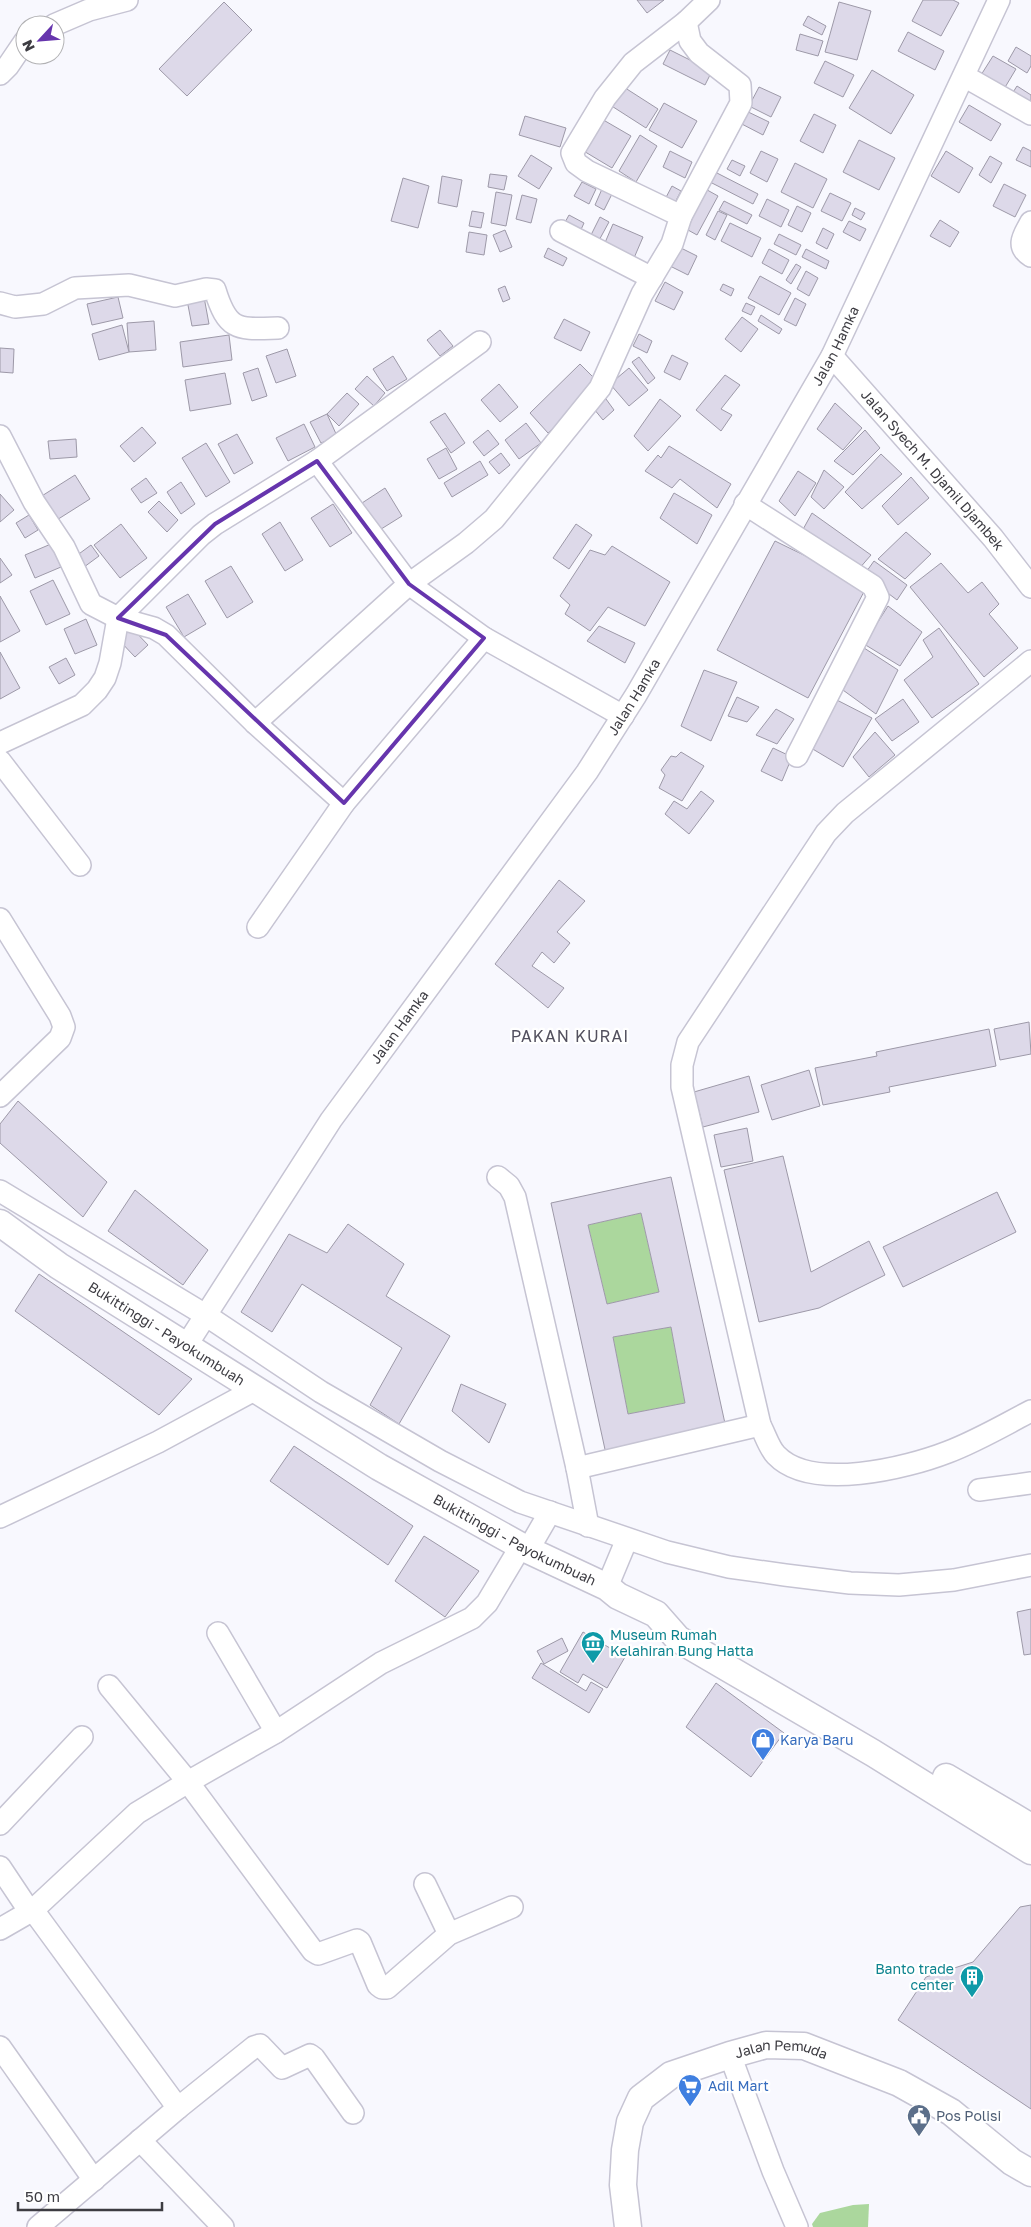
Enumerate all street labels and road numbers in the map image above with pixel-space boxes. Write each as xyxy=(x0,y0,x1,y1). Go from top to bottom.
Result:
street label: Jalan Hamka xyxy=(808,303,862,388)
street label: Jalan Syech M. Djamil Djambek xyxy=(858,386,1008,553)
street label: Jalan Hamka xyxy=(604,655,663,738)
street label: Jalan Hamka xyxy=(366,987,432,1067)
street label: Bukittinggi - Payokumbuah xyxy=(85,1278,248,1389)
street label: Bukittinggi - Payokumbuah xyxy=(430,1490,599,1589)
street label: Jalan Pemuda xyxy=(733,2036,830,2062)

